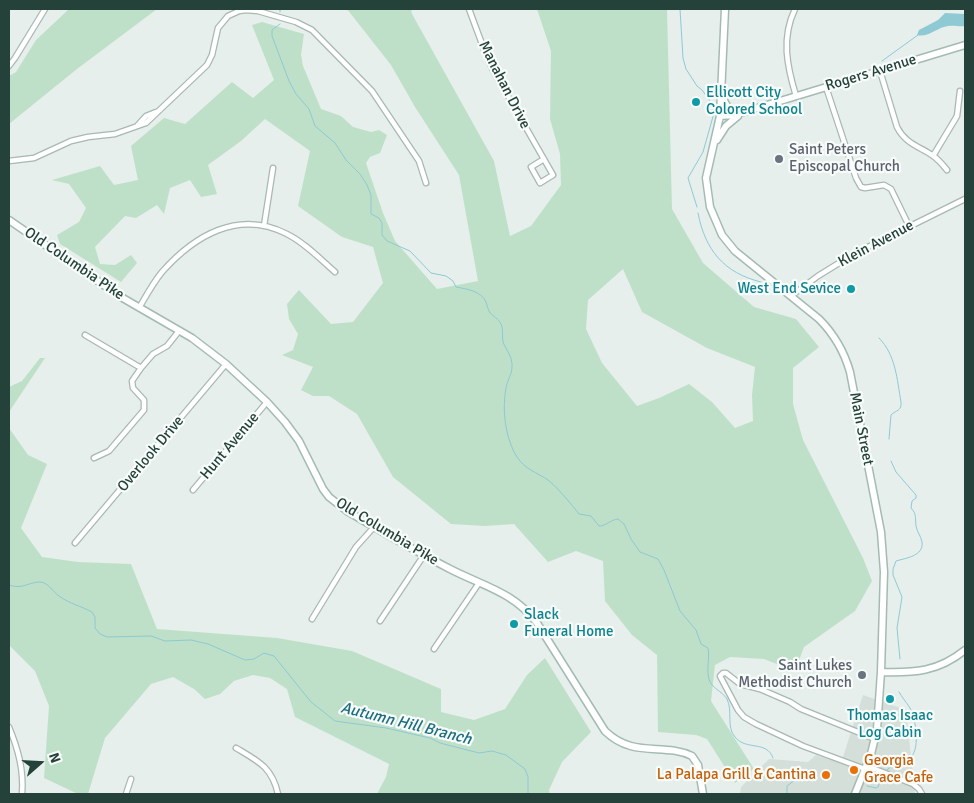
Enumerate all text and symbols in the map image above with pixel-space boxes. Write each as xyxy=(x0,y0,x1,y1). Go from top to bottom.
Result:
street label: Manahan Drive xyxy=(474,38,534,132)
street label: Rogers Avenue xyxy=(823,51,919,95)
place label: Ellicott City Colored School xyxy=(706,84,802,119)
marker: Ellicott City Colored School xyxy=(690,96,702,108)
place label: Saint Peters Episcopal Church xyxy=(789,141,900,176)
marker: Saint Peters Episcopal Church xyxy=(773,153,785,165)
street label: Klein Avenue xyxy=(835,217,917,271)
street label: Old Columbia Pike xyxy=(21,224,127,304)
place label: West End Sevice xyxy=(737,280,841,298)
marker: West End Sevice xyxy=(845,283,857,295)
street label: Main Street xyxy=(845,391,877,467)
street label: Hunt Avenue xyxy=(197,409,263,483)
street label: Overlook Drive xyxy=(114,412,188,496)
street label: Old Columbia Pike xyxy=(332,494,442,570)
place label: Slack Funeral Home xyxy=(524,606,613,641)
marker: Slack Funeral Home xyxy=(508,618,520,630)
place label: Saint Lukes Methodist Church xyxy=(738,657,852,692)
marker: Saint Lukes Methodist Church xyxy=(856,669,868,681)
marker: Thomas Isaac Log Cabin xyxy=(884,693,896,705)
water label: Autumn Hill Branch xyxy=(339,698,473,750)
place label: Thomas Isaac Log Cabin xyxy=(847,707,933,742)
north arrow xyxy=(15,738,65,788)
text: N xyxy=(45,751,64,765)
place label: Georgia Grace Cafe xyxy=(864,752,933,787)
marker: Georgia Grace Cafe xyxy=(848,764,860,776)
place label: La Palapa Grill & Cantina xyxy=(657,766,816,784)
marker: La Palapa Grill & Cantina xyxy=(820,769,832,781)

